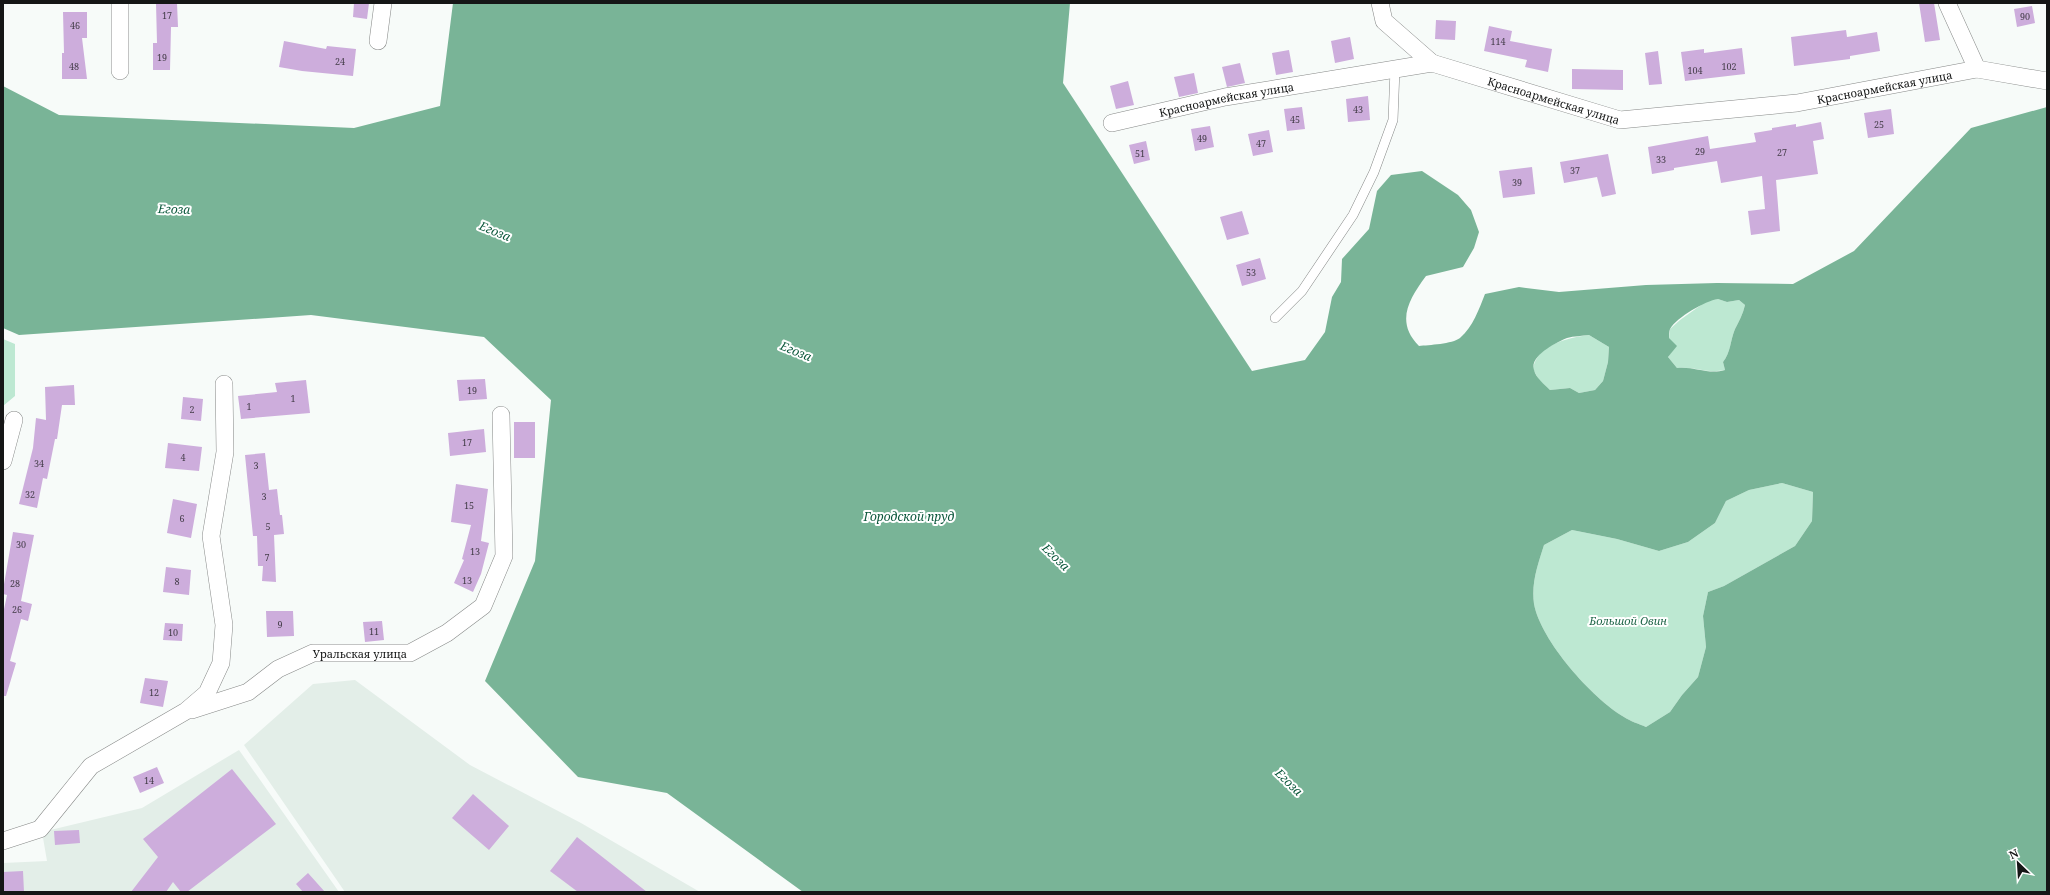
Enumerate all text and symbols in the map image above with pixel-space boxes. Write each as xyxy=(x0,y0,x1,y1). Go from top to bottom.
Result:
house number: 17 xyxy=(162,9,172,22)
house number: 90 xyxy=(2020,10,2030,23)
house number: 46 xyxy=(70,19,80,32)
house number: 114 xyxy=(1490,35,1506,48)
house number: 19 xyxy=(157,51,167,64)
house number: 24 xyxy=(335,55,345,68)
house number: 48 xyxy=(69,60,79,73)
house number: 102 xyxy=(1721,60,1737,73)
house number: 104 xyxy=(1687,64,1703,77)
street label: Красноармейская улица xyxy=(1816,66,1953,107)
street label: Красноармейская улица xyxy=(1486,73,1622,127)
street label: Красноармейская улица xyxy=(1157,78,1295,119)
house number: 43 xyxy=(1353,103,1363,116)
house number: 45 xyxy=(1290,113,1300,126)
house number: 25 xyxy=(1874,118,1884,131)
house number: 49 xyxy=(1197,132,1207,145)
house number: 47 xyxy=(1256,137,1266,150)
house number: 29 xyxy=(1695,145,1705,158)
house number: 27 xyxy=(1777,146,1787,159)
house number: 51 xyxy=(1135,147,1145,160)
house number: 33 xyxy=(1656,153,1666,166)
house number: 37 xyxy=(1570,164,1580,177)
house number: 39 xyxy=(1512,176,1522,189)
water label: Егоза xyxy=(157,200,191,218)
water label: Егоза xyxy=(476,217,513,245)
house number: 53 xyxy=(1246,266,1256,279)
water label: Егоза xyxy=(777,337,814,365)
house number: 19 xyxy=(467,384,477,397)
house number: 1 xyxy=(290,392,296,405)
house number: 1 xyxy=(246,400,252,413)
house number: 2 xyxy=(189,403,195,416)
house number: 17 xyxy=(462,436,472,449)
house number: 4 xyxy=(180,451,186,464)
house number: 34 xyxy=(34,457,44,470)
house number: 3 xyxy=(253,459,259,472)
house number: 32 xyxy=(25,488,35,501)
house number: 3 xyxy=(261,490,267,503)
house number: 15 xyxy=(464,499,474,512)
water label: Городской пруд xyxy=(863,508,955,525)
house number: 6 xyxy=(179,512,185,525)
house number: 5 xyxy=(265,520,271,533)
house number: 30 xyxy=(16,538,26,551)
water label: Егоза xyxy=(1038,539,1074,574)
house number: 13 xyxy=(470,545,480,558)
house number: 7 xyxy=(264,551,270,564)
house number: 13 xyxy=(462,574,472,587)
house number: 8 xyxy=(174,575,180,588)
house number: 28 xyxy=(10,577,20,590)
house number: 26 xyxy=(12,603,22,616)
park label: Большой Овин xyxy=(1588,613,1667,628)
house number: 9 xyxy=(277,618,283,631)
house number: 11 xyxy=(369,625,379,638)
house number: 10 xyxy=(168,626,178,639)
street label: Уральская улица xyxy=(313,646,407,661)
house number: 12 xyxy=(149,686,159,699)
water label: Егоза xyxy=(1271,764,1307,799)
house number: 14 xyxy=(144,774,154,787)
north arrow xyxy=(1998,843,2038,883)
text: N xyxy=(2006,845,2021,862)

